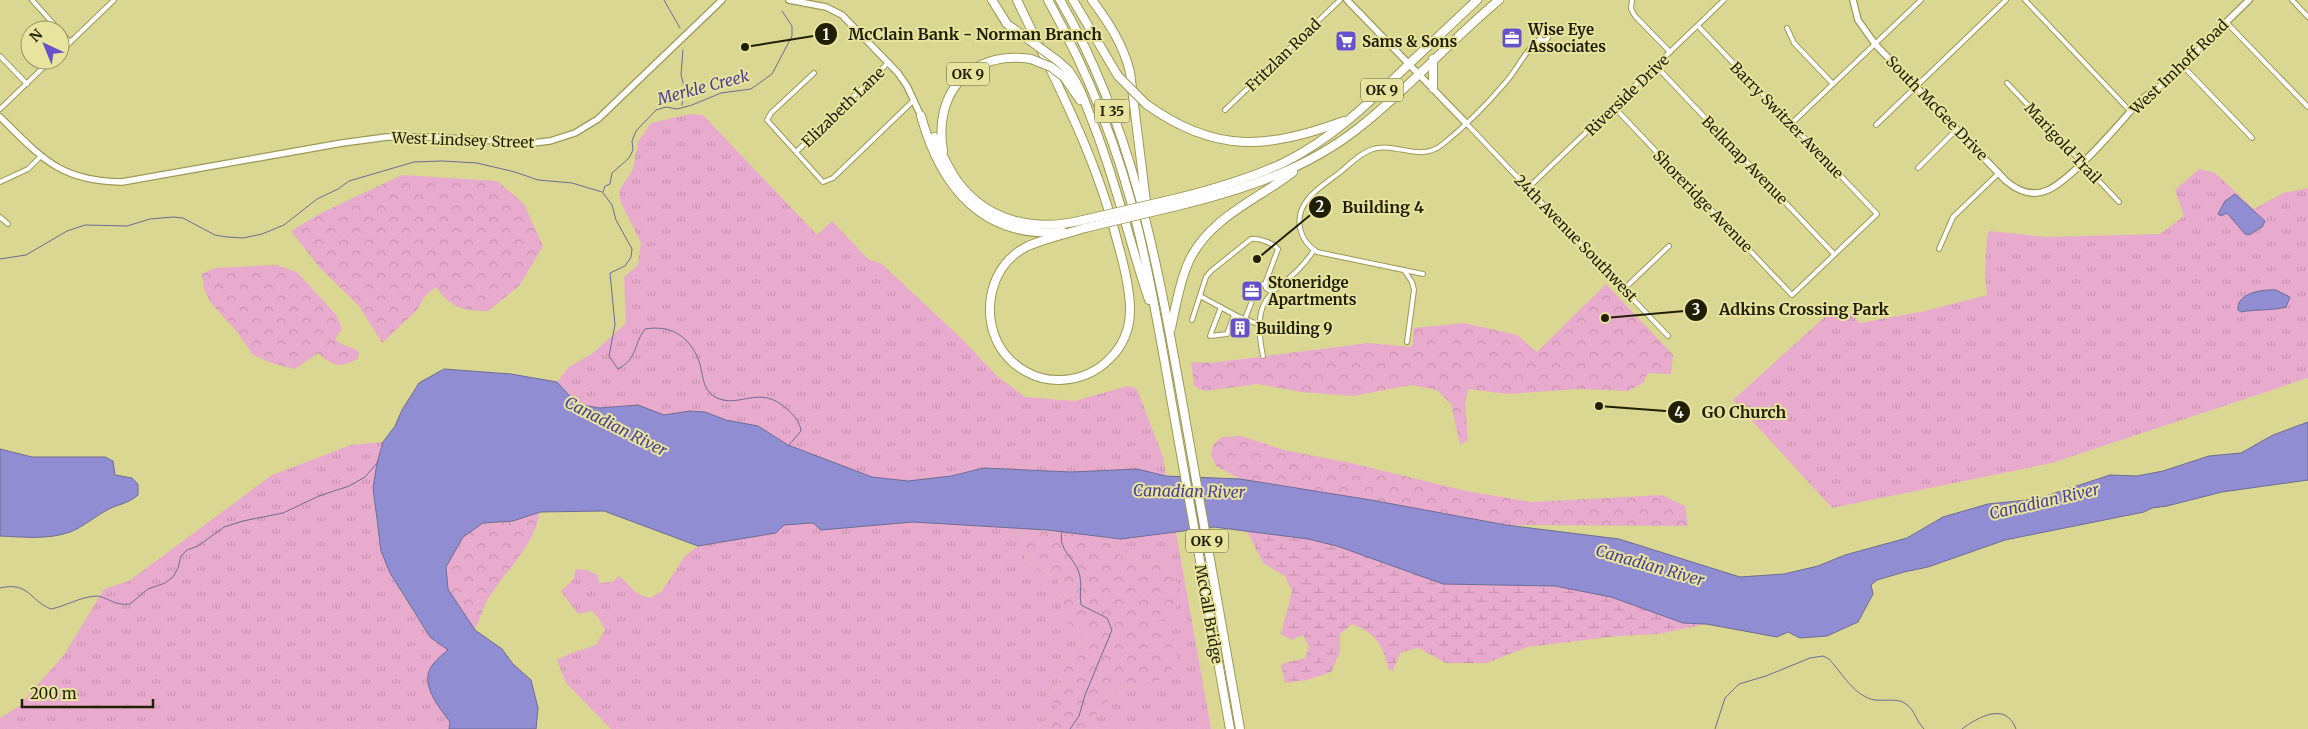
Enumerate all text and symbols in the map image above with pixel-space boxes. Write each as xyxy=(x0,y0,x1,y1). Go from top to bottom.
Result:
street label: Fritzlan Road xyxy=(1242,15,1324,95)
street label: West Imhoff Road xyxy=(2125,15,2232,119)
callout: McClain Bank - Norman Branch xyxy=(813,19,1112,50)
north arrow xyxy=(20,20,70,70)
place label: Wise Eye Associates xyxy=(1527,20,1606,56)
text: McClain Bank - Norman Branch xyxy=(848,24,1102,44)
text: N xyxy=(26,25,46,46)
text: 1 xyxy=(823,25,830,44)
office icon: Wise Eye Associates xyxy=(1500,26,1524,50)
supermarket icon: Sams & Sons xyxy=(1334,29,1358,53)
place label: Sams & Sons xyxy=(1362,32,1457,51)
street label: Riverside Drive xyxy=(1581,50,1673,140)
street label: South McGee Drive xyxy=(1882,52,1992,164)
street label: Barry Switzer Avenue xyxy=(1726,58,1848,183)
road number: OK 9 xyxy=(947,62,989,86)
street label: Elizabeth Lane xyxy=(798,63,888,151)
water label: Merkle Creek xyxy=(654,65,751,109)
road number: OK 9 xyxy=(1361,78,1403,102)
street label: Marigold Trail xyxy=(2021,99,2106,188)
road number: I 35 xyxy=(1094,100,1130,122)
street label: Belknap Avenue xyxy=(1698,112,1792,208)
street label: West Lindsey Street xyxy=(390,128,535,152)
street label: Shoreridge Avenue xyxy=(1649,146,1757,256)
street label: 24th Avenue Southwest xyxy=(1510,171,1642,306)
callout: Building 4 xyxy=(1307,191,1434,222)
text: 2 xyxy=(1316,197,1325,216)
text: Building 4 xyxy=(1342,197,1424,217)
place label: Stoneridge Apartments xyxy=(1267,273,1357,309)
office icon: Stoneridge Apartments xyxy=(1240,279,1264,303)
callout: Adkins Crossing Park xyxy=(1684,294,1899,325)
text: Adkins Crossing Park xyxy=(1718,299,1890,319)
text: 3 xyxy=(1692,300,1700,319)
building icon: Building 9 xyxy=(1228,316,1252,340)
place label: Building 9 xyxy=(1256,319,1333,338)
water label: Canadian River xyxy=(562,392,671,461)
callout: GO Church xyxy=(1667,397,1796,428)
text: GO Church xyxy=(1702,402,1787,422)
text: 4 xyxy=(1674,403,1684,422)
water label: Canadian River xyxy=(1987,479,2101,523)
water label: Canadian River xyxy=(1133,480,1246,502)
road number: OK 9 xyxy=(1186,530,1228,552)
water label: Canadian River xyxy=(1593,540,1707,590)
street label: McCall Bridge xyxy=(1191,563,1227,665)
scale bar xyxy=(22,676,154,708)
text: 200 m xyxy=(30,684,77,703)

